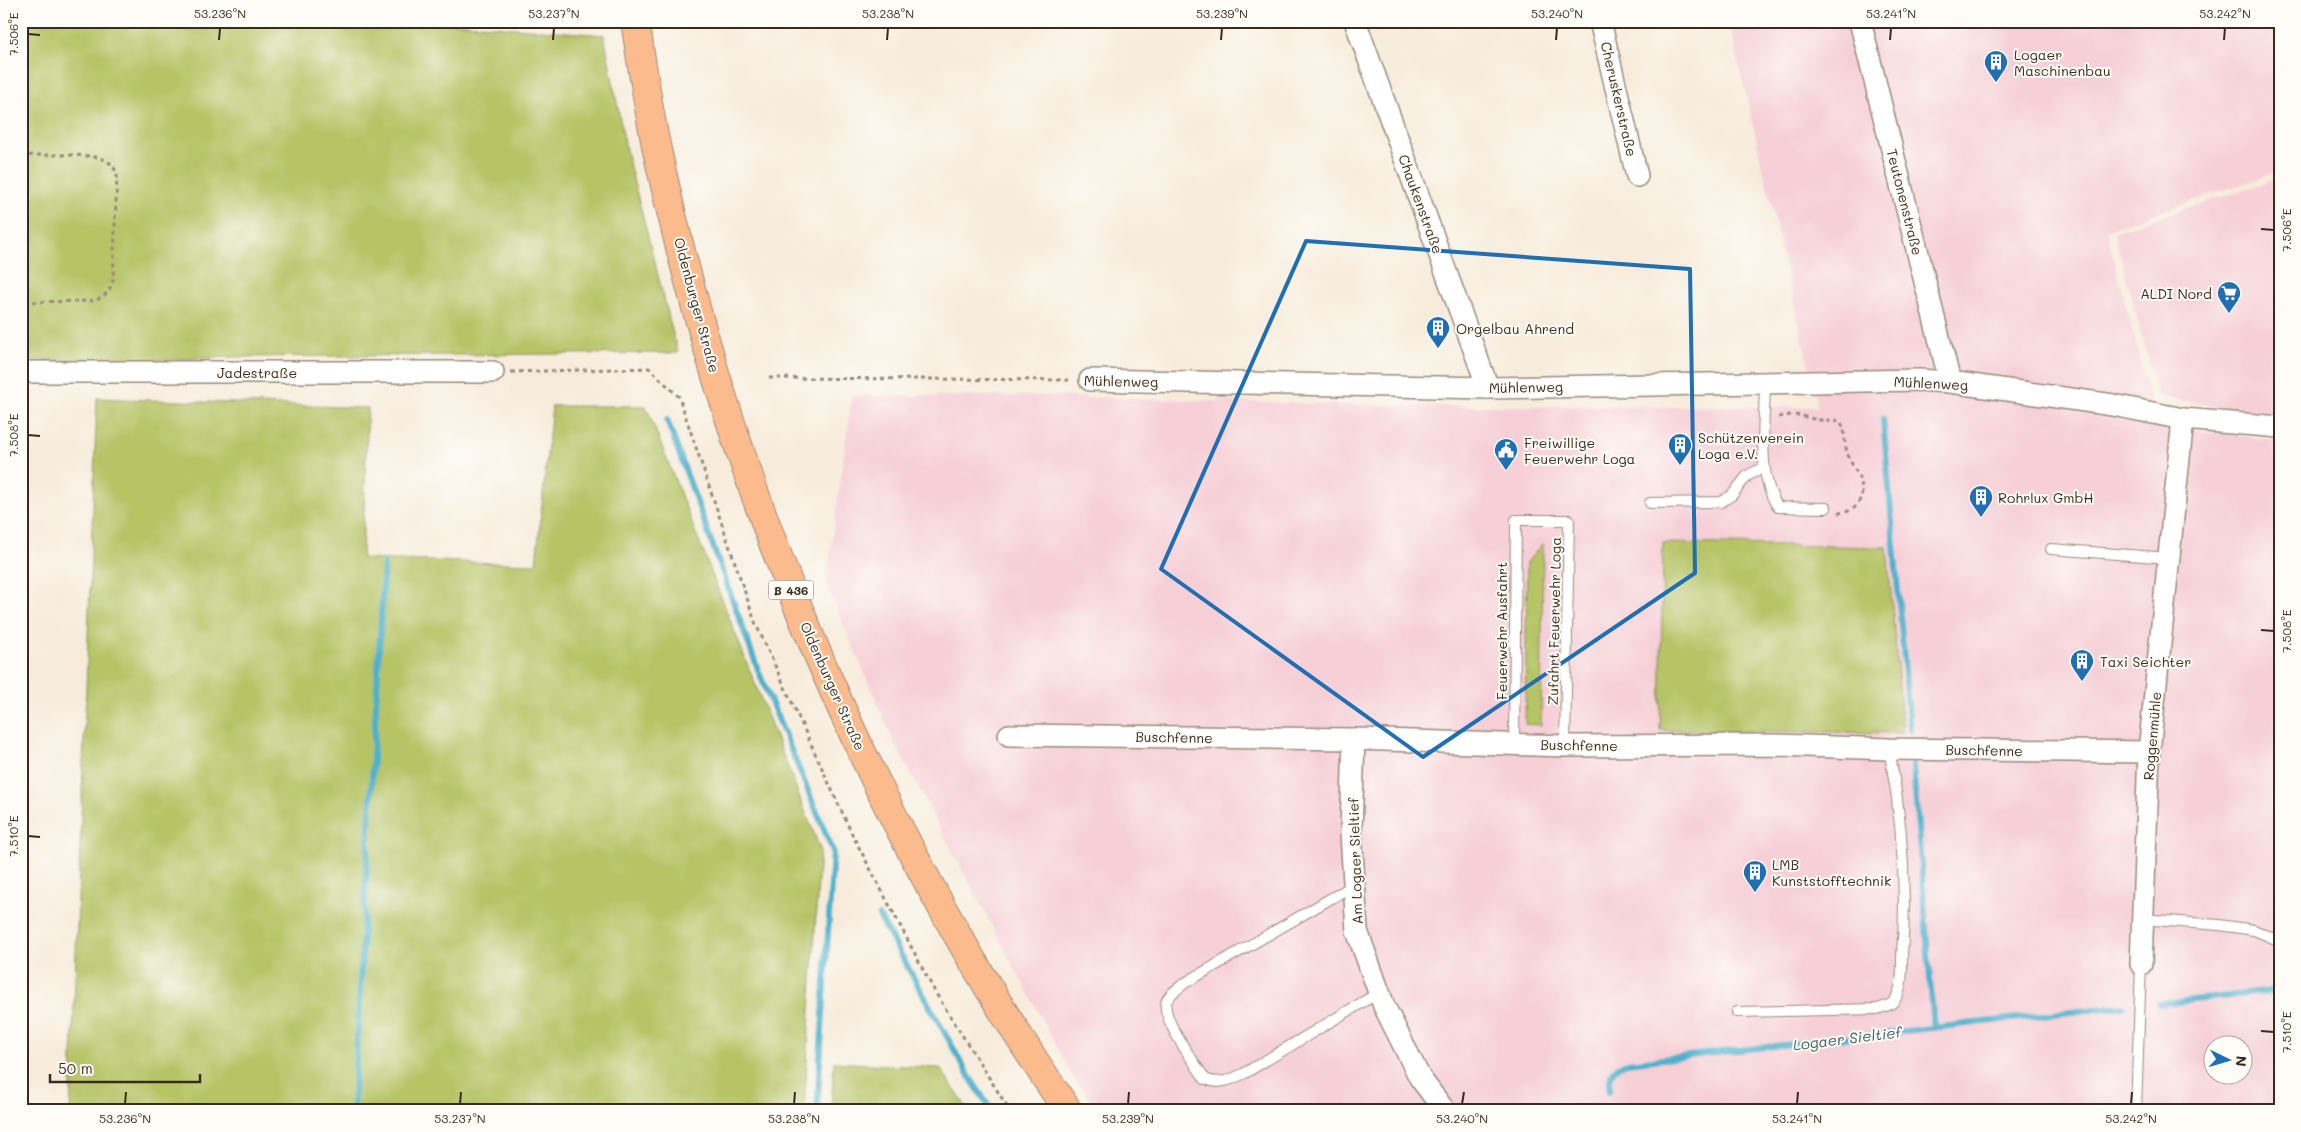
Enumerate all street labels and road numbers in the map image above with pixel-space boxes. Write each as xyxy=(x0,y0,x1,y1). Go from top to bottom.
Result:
street label: Cheruskerstraße xyxy=(1597,40,1641,158)
street label: Teutonenstraße xyxy=(1883,147,1927,257)
street label: Chaukenstraße xyxy=(1394,152,1448,256)
street label: Oldenburger Straße xyxy=(670,235,724,375)
street label: Jadestraße xyxy=(217,363,297,382)
street label: Mühlenweg xyxy=(1084,371,1158,391)
street label: Mühlenweg xyxy=(1893,372,1969,394)
street label: Mühlenweg xyxy=(1489,377,1563,397)
street label: Zufahrt Feuerwehr Loga xyxy=(1543,537,1565,705)
street label: Feuerwehr Ausfahrt xyxy=(1492,562,1511,700)
road number: B 436 xyxy=(768,580,814,600)
street label: Oldenburger Straße xyxy=(796,619,870,753)
street label: Roggenmühle xyxy=(2139,691,2165,781)
street label: Buschfenne xyxy=(1135,727,1213,747)
street label: Buschfenne xyxy=(1540,735,1618,755)
street label: Buschfenne xyxy=(1945,740,2023,760)
street label: Am Logaer Sieltief xyxy=(1343,797,1367,925)

